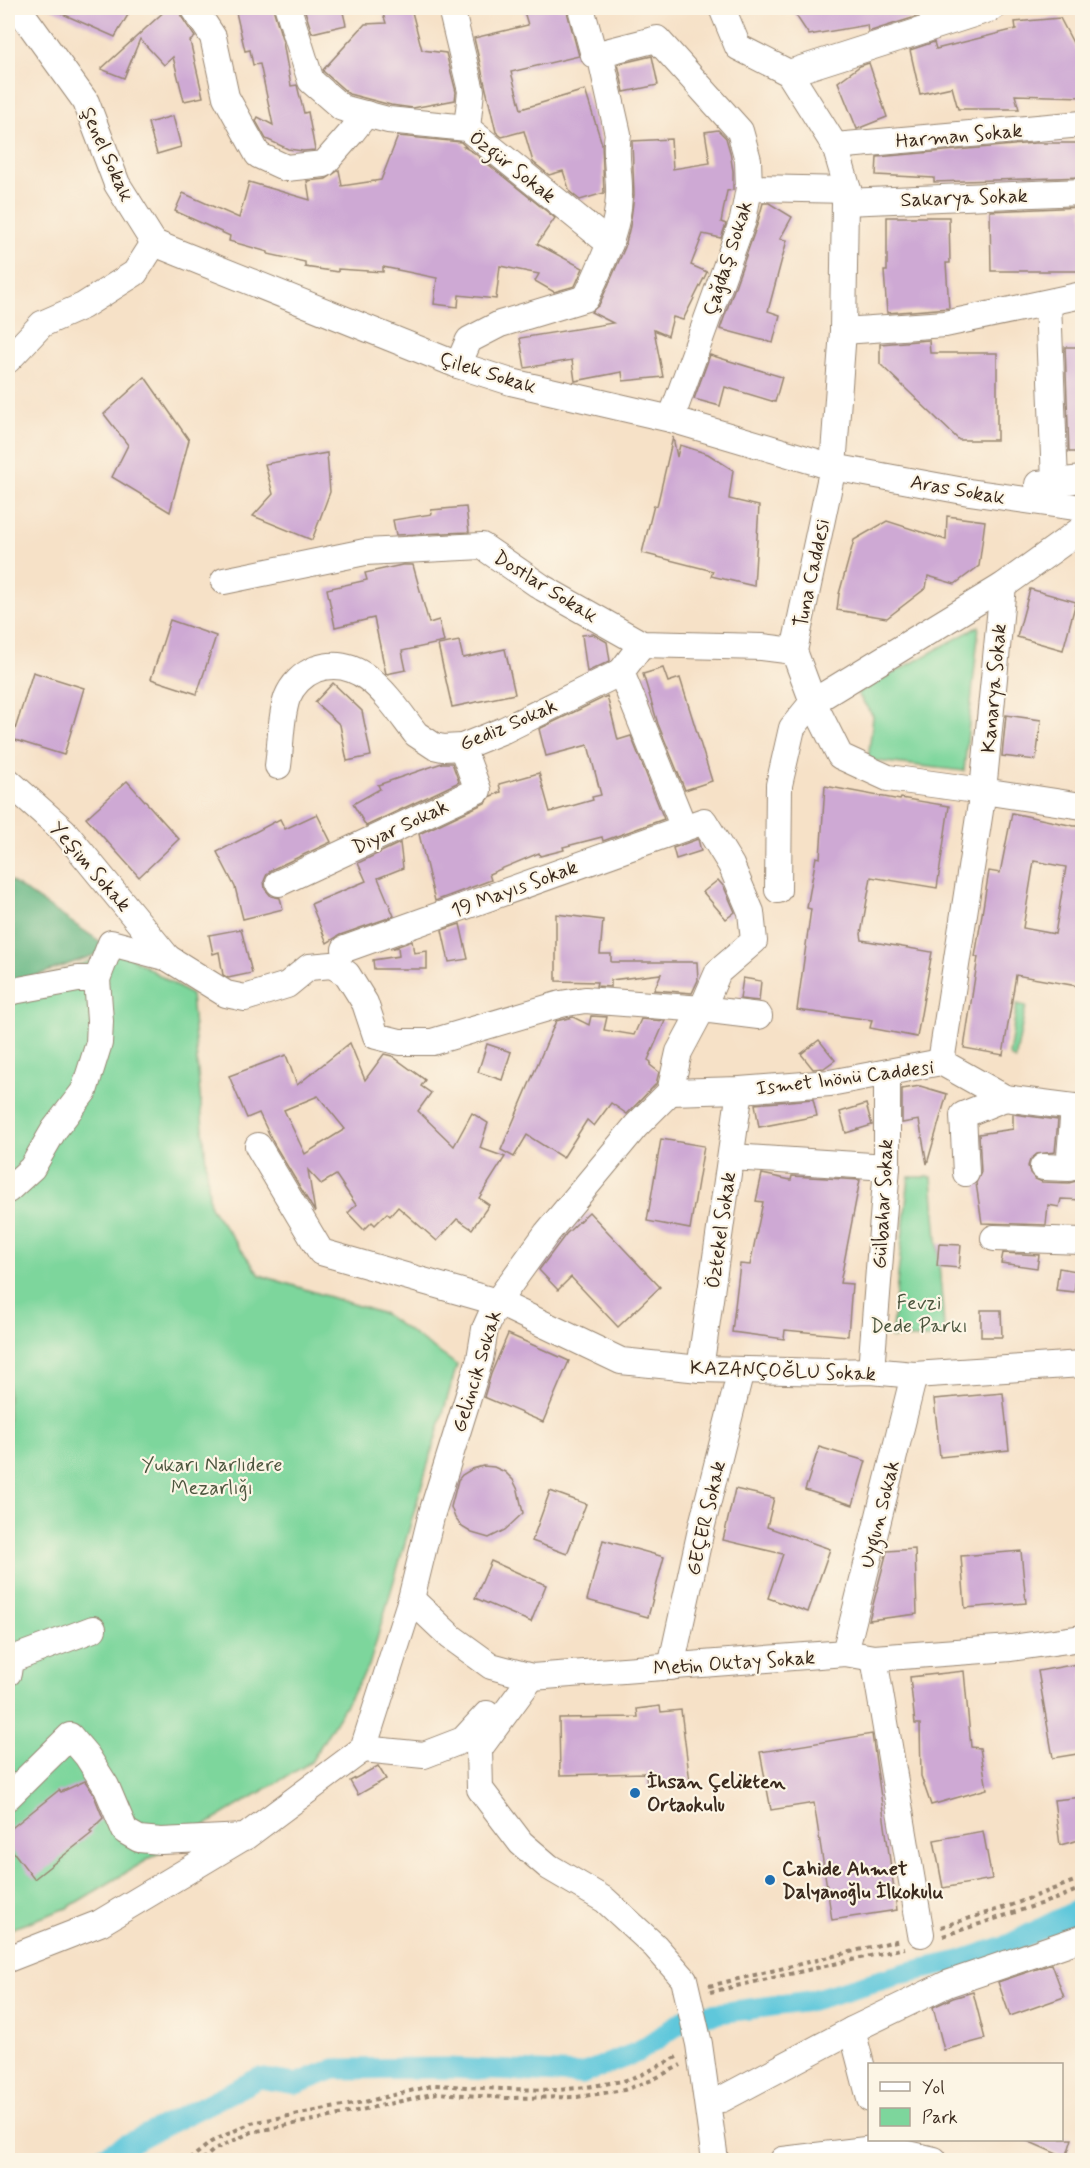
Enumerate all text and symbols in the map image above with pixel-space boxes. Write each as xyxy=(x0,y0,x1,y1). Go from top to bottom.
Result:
street label: Şenel Sokak xyxy=(74,103,140,206)
street label: Harman Sokak xyxy=(895,118,1024,155)
street label: Özgür Sokak xyxy=(462,125,561,211)
street label: Sakarya Sokak xyxy=(900,183,1028,214)
street label: Çağdaş Sokak xyxy=(697,197,760,319)
street label: Çilek Sokak xyxy=(436,346,539,401)
street label: Aras Sokak xyxy=(908,469,1007,512)
street label: Tuna Caddesi xyxy=(788,517,837,630)
street label: Dostlar Sokak xyxy=(488,545,602,630)
street label: Kanarya Sokak xyxy=(975,622,1014,754)
street label: Gediz Sokak xyxy=(456,693,562,758)
street label: Diyar Sokak xyxy=(348,793,453,861)
street label: Yeşim Sokak xyxy=(43,816,137,918)
street label: 19 Mayıs Sokak xyxy=(448,854,581,925)
street label: Ismet Inönü Caddesi xyxy=(755,1054,936,1103)
street label: Gülbahar Sokak xyxy=(867,1138,900,1270)
street label: Öztekel Sokak xyxy=(700,1170,743,1290)
park label: Fevzi Dede Parkı xyxy=(870,1290,968,1340)
street label: Gelincik Sokak xyxy=(446,1307,509,1436)
street label: KAZANÇOĞLU Sokak xyxy=(690,1355,876,1388)
park label: Yukarı Narlıdere Mezarlığı xyxy=(142,1452,282,1502)
street label: Uygun Sokak xyxy=(854,1457,909,1572)
street label: GEÇER Sokak xyxy=(680,1458,733,1578)
street label: Metin Oktay Sokak xyxy=(652,1644,816,1683)
place label: İhsan Çelikten Ortaokulu xyxy=(647,1769,786,1819)
marker: İhsan Çelikten Ortaokulu xyxy=(628,1786,642,1800)
place label: Cahide Ahmet Dalyanoğlu İlkokulu xyxy=(782,1856,944,1906)
marker: Cahide Ahmet Dalyanoğlu İlkokulu xyxy=(763,1873,777,1887)
legend xyxy=(868,2063,1063,2141)
text: Yol xyxy=(922,2076,945,2100)
text: Park xyxy=(922,2106,958,2130)

